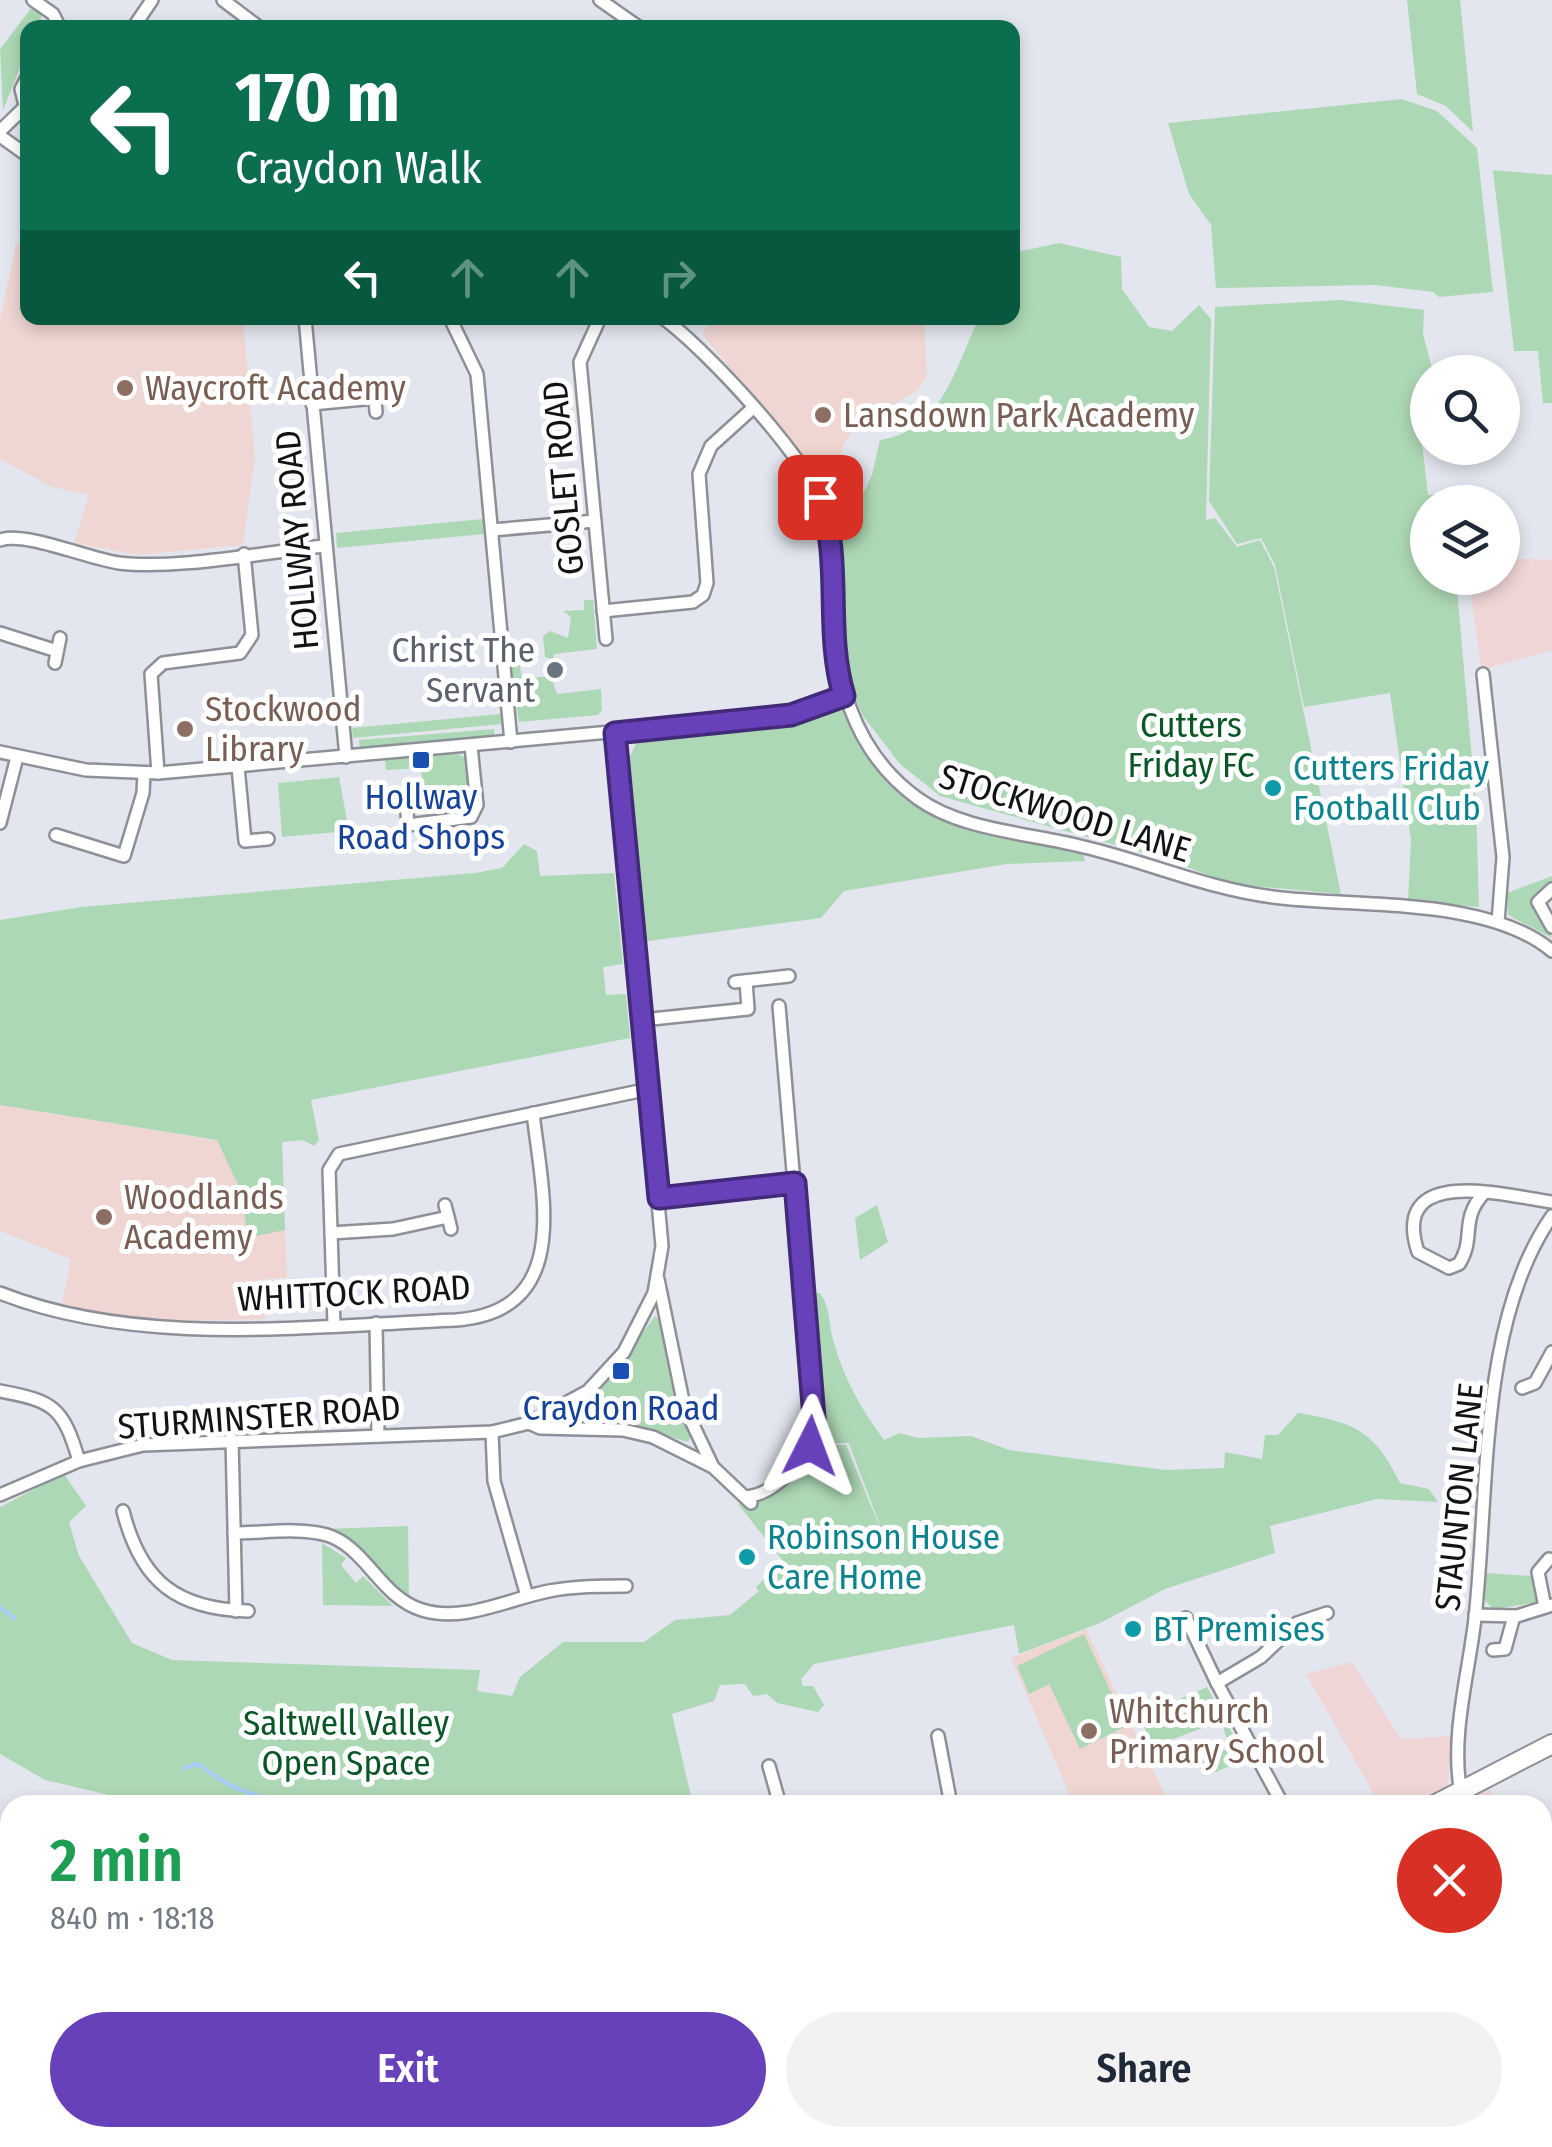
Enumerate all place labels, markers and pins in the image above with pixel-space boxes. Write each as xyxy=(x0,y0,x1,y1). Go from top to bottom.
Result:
place label: Waycroft Academy xyxy=(145,367,406,409)
marker: Waycroft Academy xyxy=(114,377,136,399)
place label: Lansdown Park Academy xyxy=(843,394,1195,436)
marker: Lansdown Park Academy xyxy=(812,404,834,426)
pin xyxy=(778,455,863,540)
place label: Christ The Servant xyxy=(392,629,536,711)
marker: Christ The Servant xyxy=(544,659,566,681)
place label: Stockwood Library xyxy=(205,688,362,770)
marker: Stockwood Library xyxy=(174,718,196,740)
place label: Cutters Friday Football Club xyxy=(1293,747,1490,829)
marker: Hollway Road Shops xyxy=(410,749,432,771)
place label: Hollway Road Shops xyxy=(337,776,505,858)
marker: Cutters Friday Football Club xyxy=(1262,777,1284,799)
place label: Woodlands Academy xyxy=(124,1176,284,1258)
marker: Woodlands Academy xyxy=(93,1206,115,1228)
marker: Craydon Road xyxy=(610,1360,632,1382)
place label: Craydon Road xyxy=(523,1387,719,1429)
place label: Robinson House Care Home xyxy=(767,1516,1000,1598)
marker: Robinson House Care Home xyxy=(736,1546,758,1568)
place label: BT Premises xyxy=(1153,1608,1325,1650)
marker: BT Premises xyxy=(1122,1618,1144,1640)
place label: Whitchurch Primary School xyxy=(1109,1690,1325,1772)
marker: Whitchurch Primary School xyxy=(1078,1720,1100,1742)

